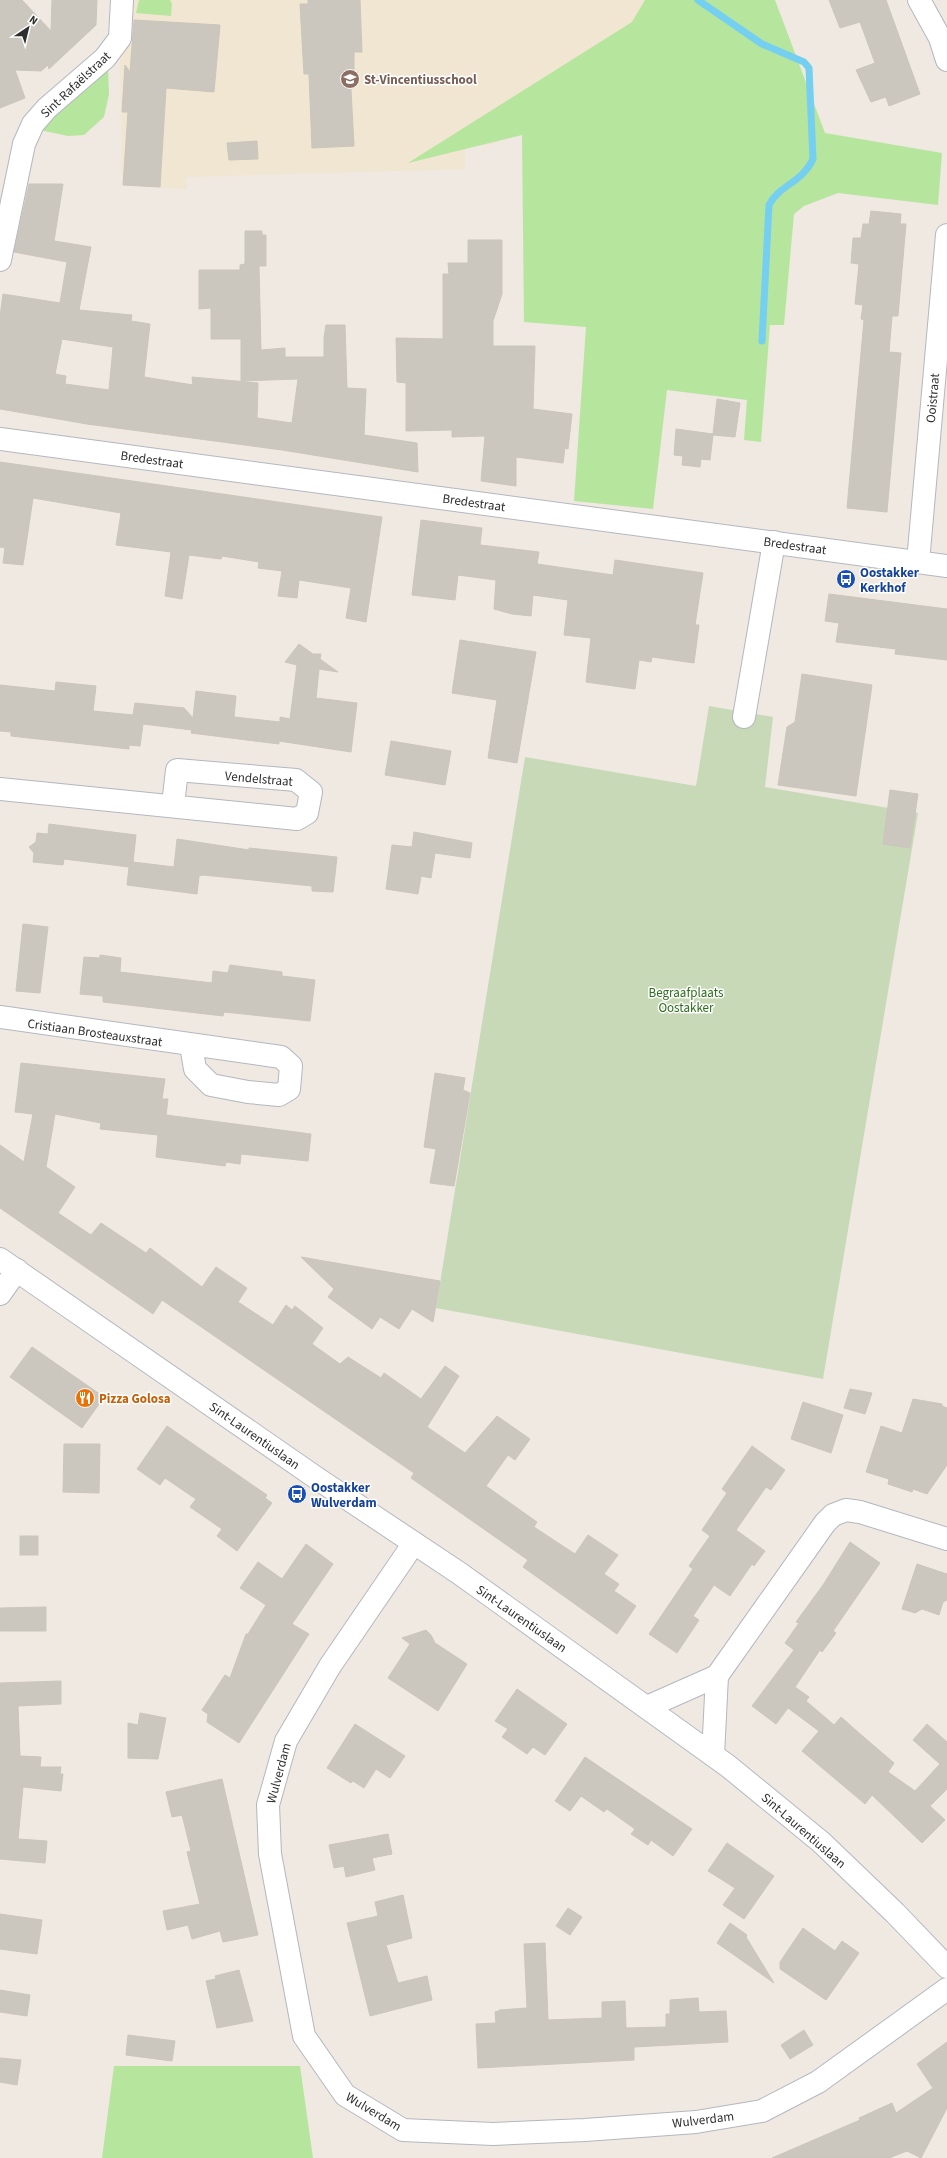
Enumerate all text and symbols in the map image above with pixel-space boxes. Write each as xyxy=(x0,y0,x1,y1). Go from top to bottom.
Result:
north arrow xyxy=(8,8,48,48)
text: N xyxy=(26,12,41,28)
street label: Sint-Rafaëlstraat xyxy=(37,47,115,122)
school or university icon: St-Vincentiusschool xyxy=(339,68,361,90)
place label: St-Vincentiusschool xyxy=(364,71,477,89)
street label: Ooistraat xyxy=(922,372,944,424)
street label: Bredestraat xyxy=(119,447,185,473)
street label: Bredestraat xyxy=(441,490,507,516)
street label: Bredestraat xyxy=(762,533,828,559)
place label: Oostakker Kerkhof xyxy=(860,564,920,597)
bus stop icon: Oostakker Kerkhof xyxy=(835,568,857,590)
street label: Vendelstraat xyxy=(224,767,294,791)
park label: Begraafplaats Oostakker xyxy=(649,984,724,1017)
street label: Cristiaan Brosteauxstraat xyxy=(26,1015,164,1051)
restaurant icon: Pizza Golosa xyxy=(74,1387,96,1409)
place label: Pizza Golosa xyxy=(99,1390,171,1408)
street label: Sint-Laurentiuslaan xyxy=(205,1398,303,1474)
place label: Oostakker Wulverdam xyxy=(311,1479,377,1512)
bus stop icon: Oostakker Wulverdam xyxy=(286,1483,308,1505)
street label: Sint-Laurentiuslaan xyxy=(472,1581,570,1657)
street label: Wulverdam xyxy=(262,1741,296,1806)
street label: Sint-Laurentiuslaan xyxy=(757,1789,850,1873)
street label: Wulverdam xyxy=(342,2088,405,2136)
street label: Wulverdam xyxy=(671,2107,735,2133)

